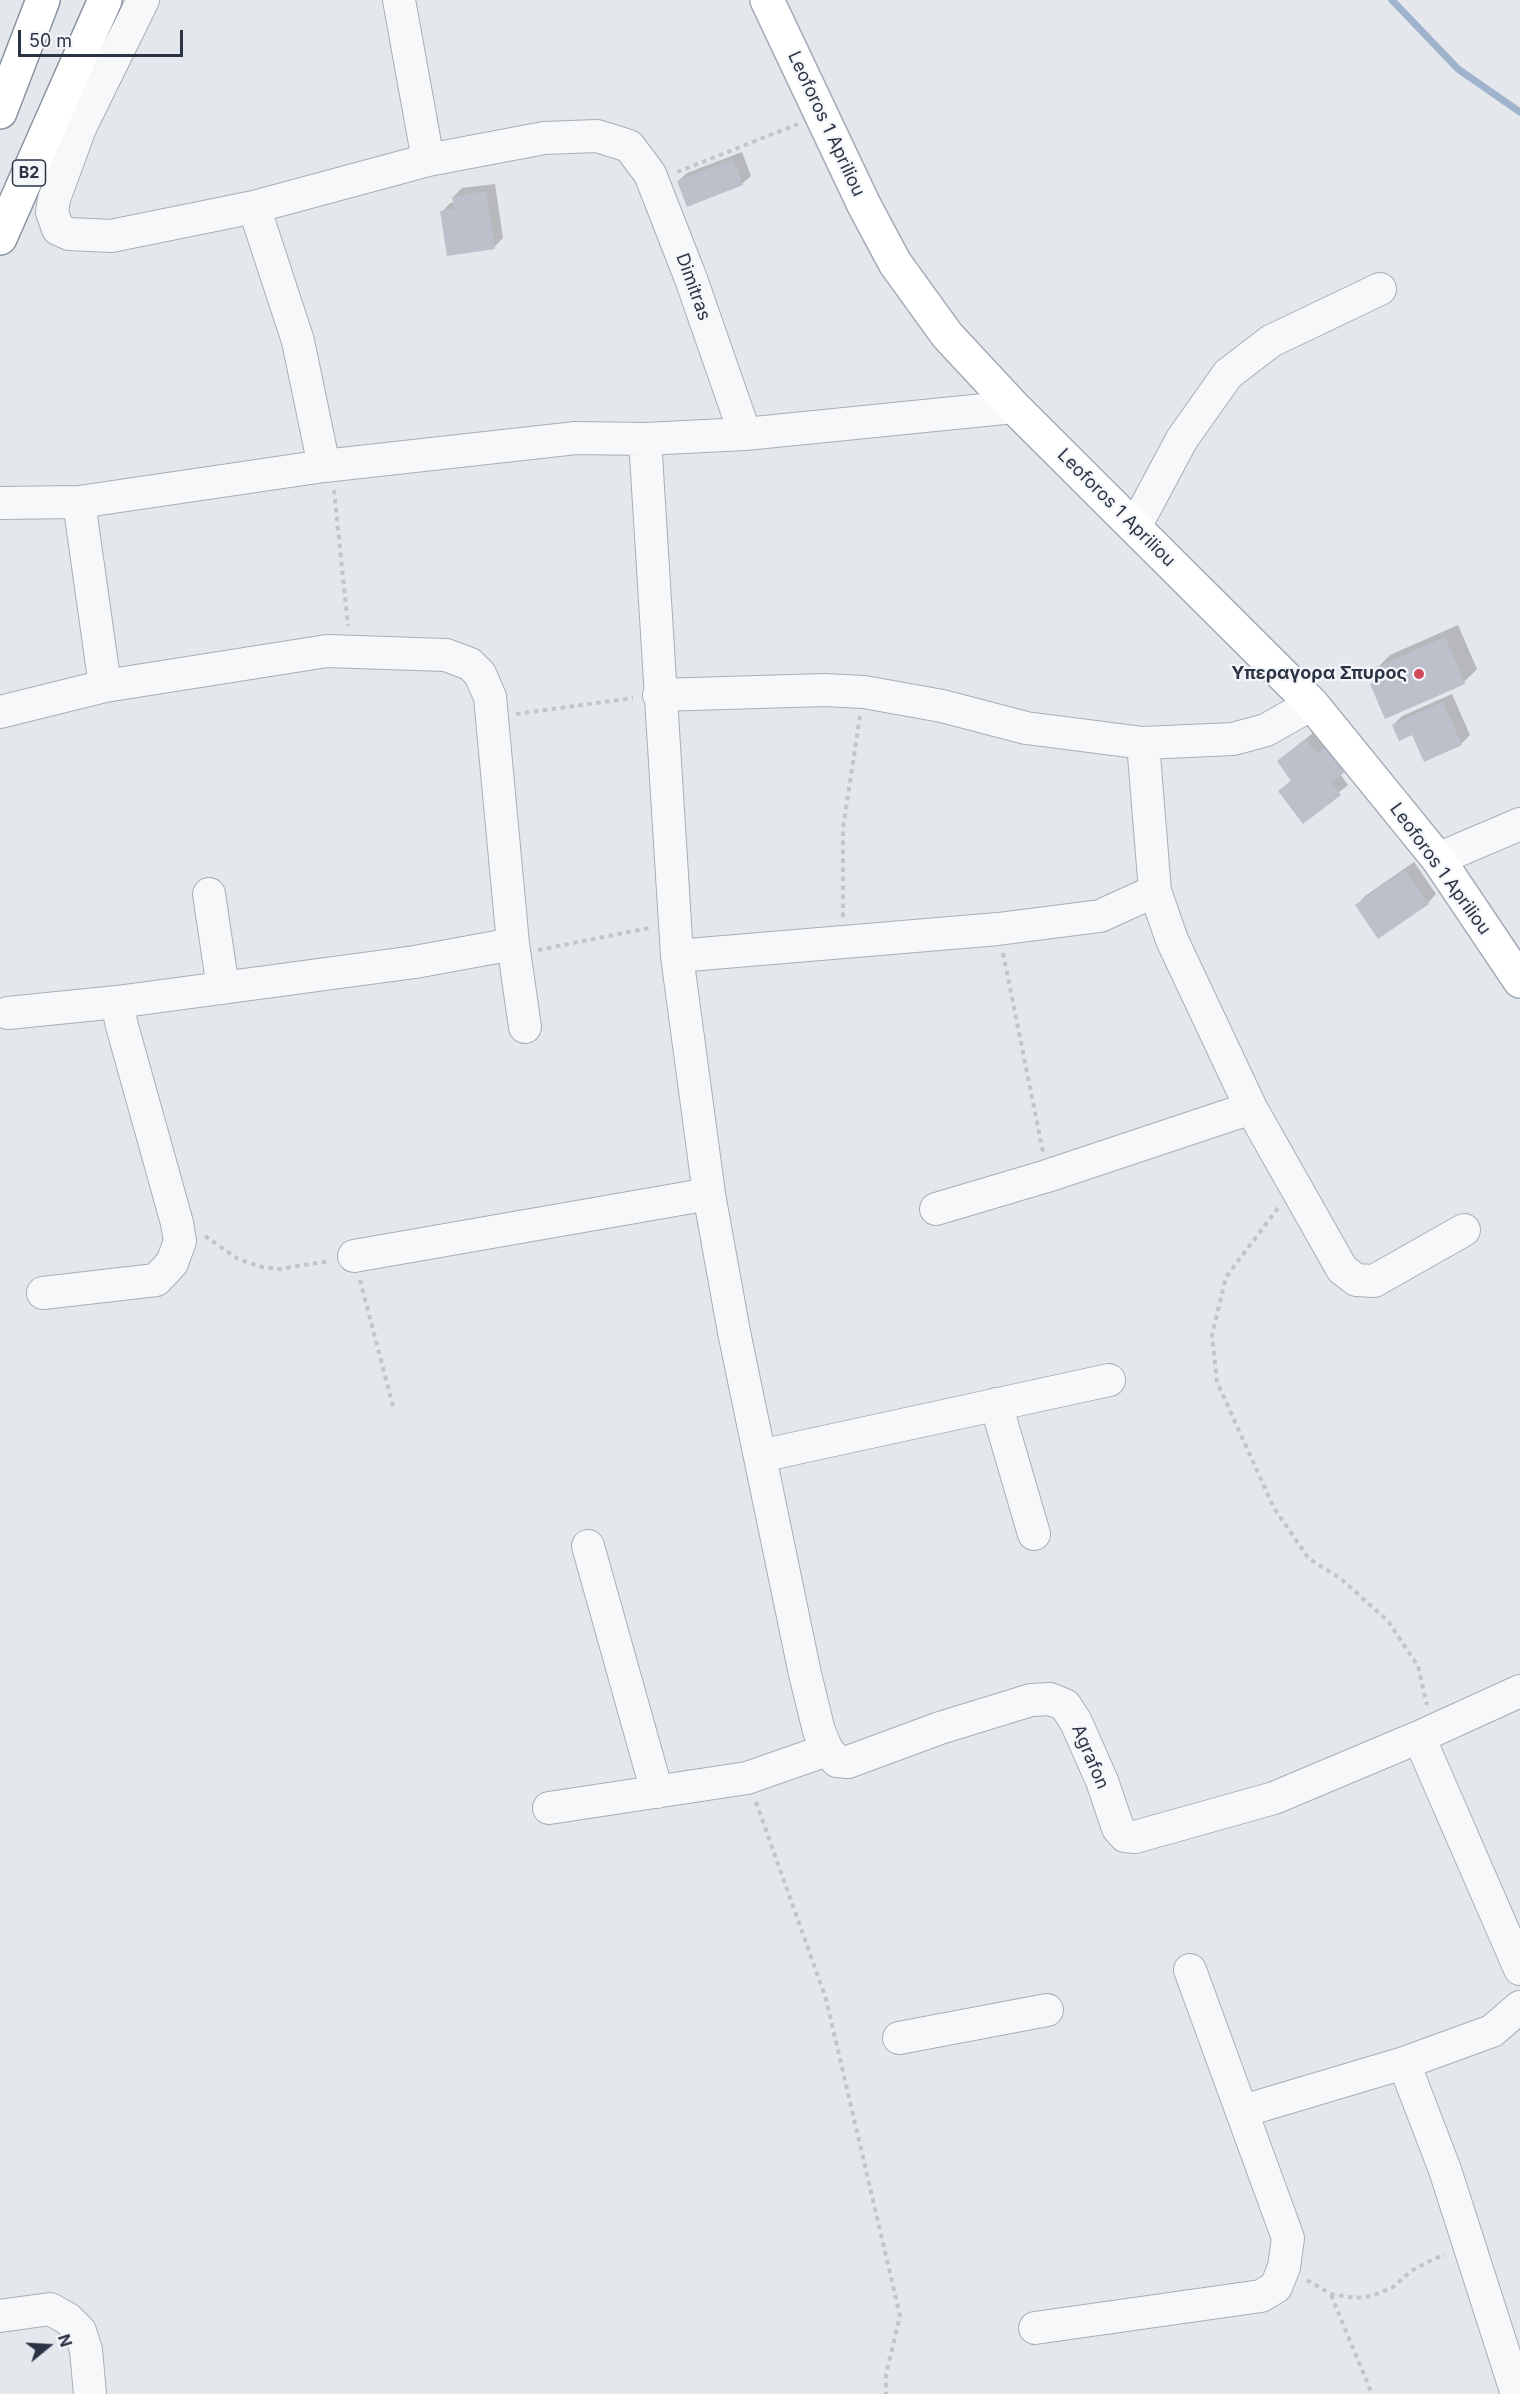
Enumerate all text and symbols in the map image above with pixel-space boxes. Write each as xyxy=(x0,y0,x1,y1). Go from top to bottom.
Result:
scale bar xyxy=(21,18,186,56)
text: 50 m xyxy=(29,30,72,51)
street label: Leoforos 1 Apriliou xyxy=(783,48,869,200)
road number: B2 xyxy=(12,160,46,186)
street label: Dimitras xyxy=(671,251,715,323)
street label: Leoforos 1 Apriliou xyxy=(1053,445,1179,571)
place label: Υπεραγορα Σπυρος xyxy=(1231,663,1407,685)
marker: Υπεραγορα Σπυρος xyxy=(1412,667,1426,681)
street label: Leoforos 1 Apriliou xyxy=(1385,799,1495,939)
street label: Agrafon xyxy=(1067,1722,1113,1792)
north arrow xyxy=(18,2316,78,2376)
text: N xyxy=(54,2332,77,2349)

